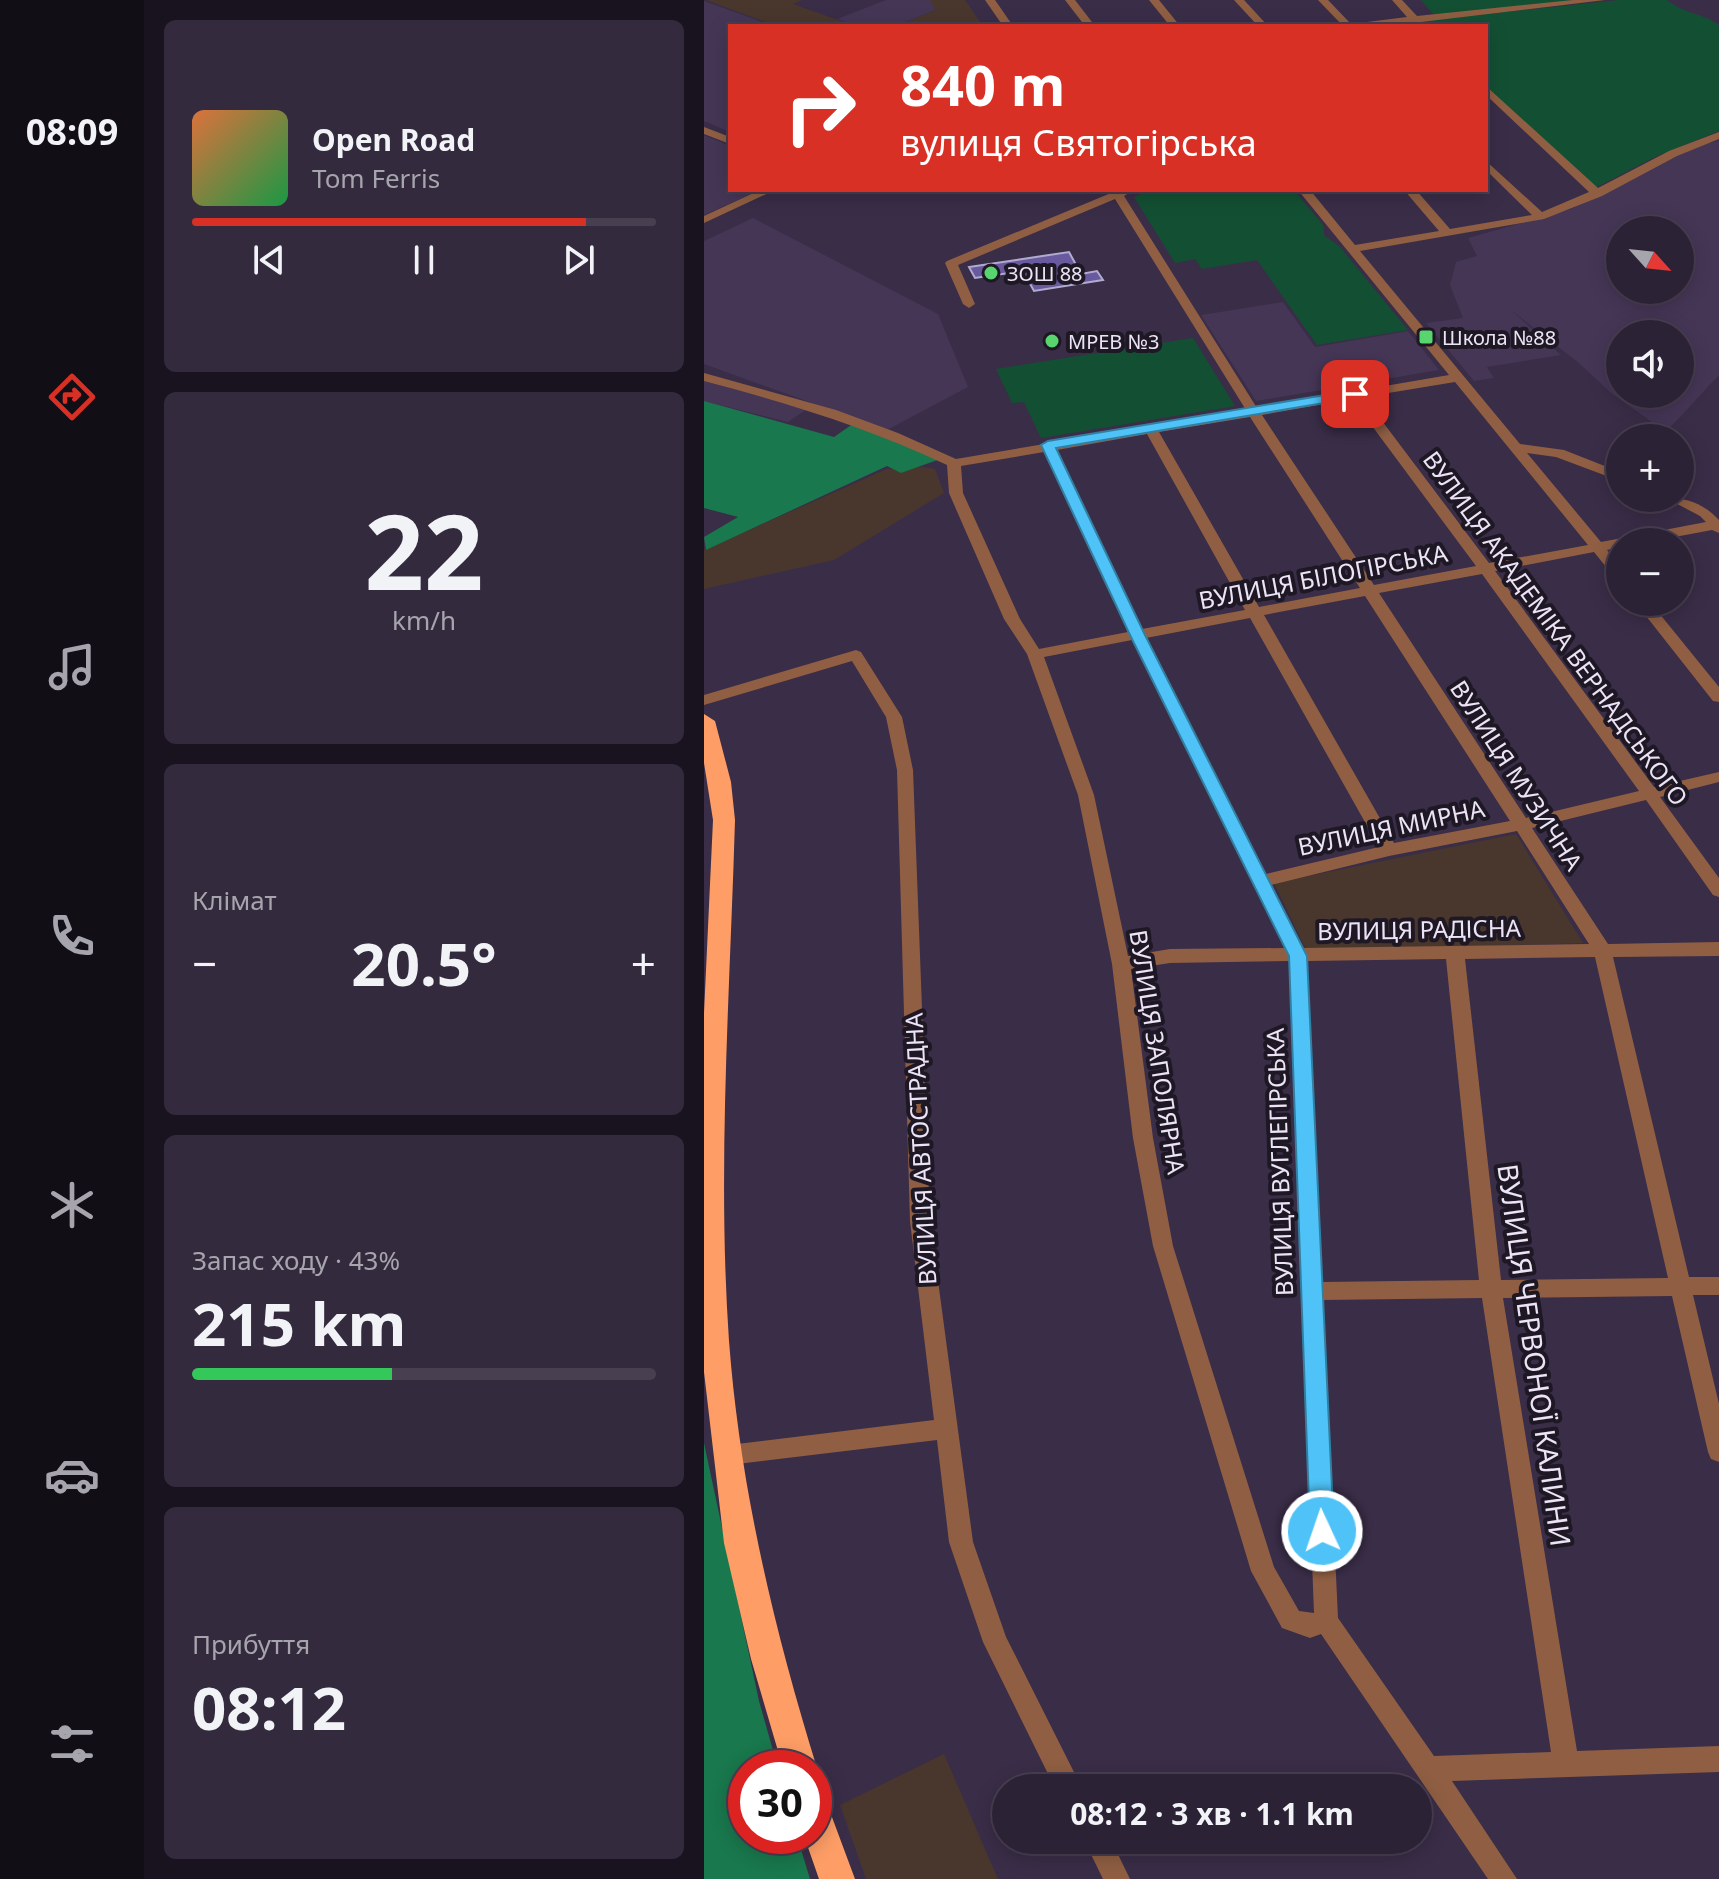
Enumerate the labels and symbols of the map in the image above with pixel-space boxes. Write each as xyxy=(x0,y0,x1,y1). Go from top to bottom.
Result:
north arrow xyxy=(1606,216,1694,304)
place label: ЗОШ 88 xyxy=(1007,260,1083,287)
marker: ЗОШ 88 xyxy=(982,264,1000,282)
place label: Школа №88 xyxy=(1442,324,1556,351)
place label: МРЕВ №3 xyxy=(1068,328,1159,355)
marker: Школа №88 xyxy=(1417,328,1435,346)
marker: МРЕВ №3 xyxy=(1043,332,1061,350)
pin xyxy=(1321,360,1389,428)
street label: ВУЛИЦЯ АКАДЕМІКА ВЕРНАДСЬКОГО xyxy=(1416,444,1696,812)
street label: ВУЛИЦЯ БІЛОГІРСЬКА xyxy=(1196,536,1451,616)
street label: ВУЛИЦЯ МУЗИЧНА xyxy=(1443,674,1591,877)
street label: ВУЛИЦЯ МИРНА xyxy=(1295,791,1488,863)
street label: ВУЛИЦЯ РАДІСНА xyxy=(1317,911,1522,947)
street label: ВУЛИЦЯ ЗАПОЛЯРНА xyxy=(1122,927,1194,1177)
street label: ВУЛИЦЯ АВТОСТРАДНА xyxy=(896,1011,944,1286)
street label: ВУЛИЦЯ ВУГЛЕГІРСЬКА xyxy=(1258,1027,1300,1297)
street label: ВУЛИЦЯ ЧЕРВОНОЇ КАЛИНИ xyxy=(1489,1161,1581,1549)
position arrow xyxy=(1280,1489,1364,1573)
speed limit sign: 30 xyxy=(728,1750,832,1854)

